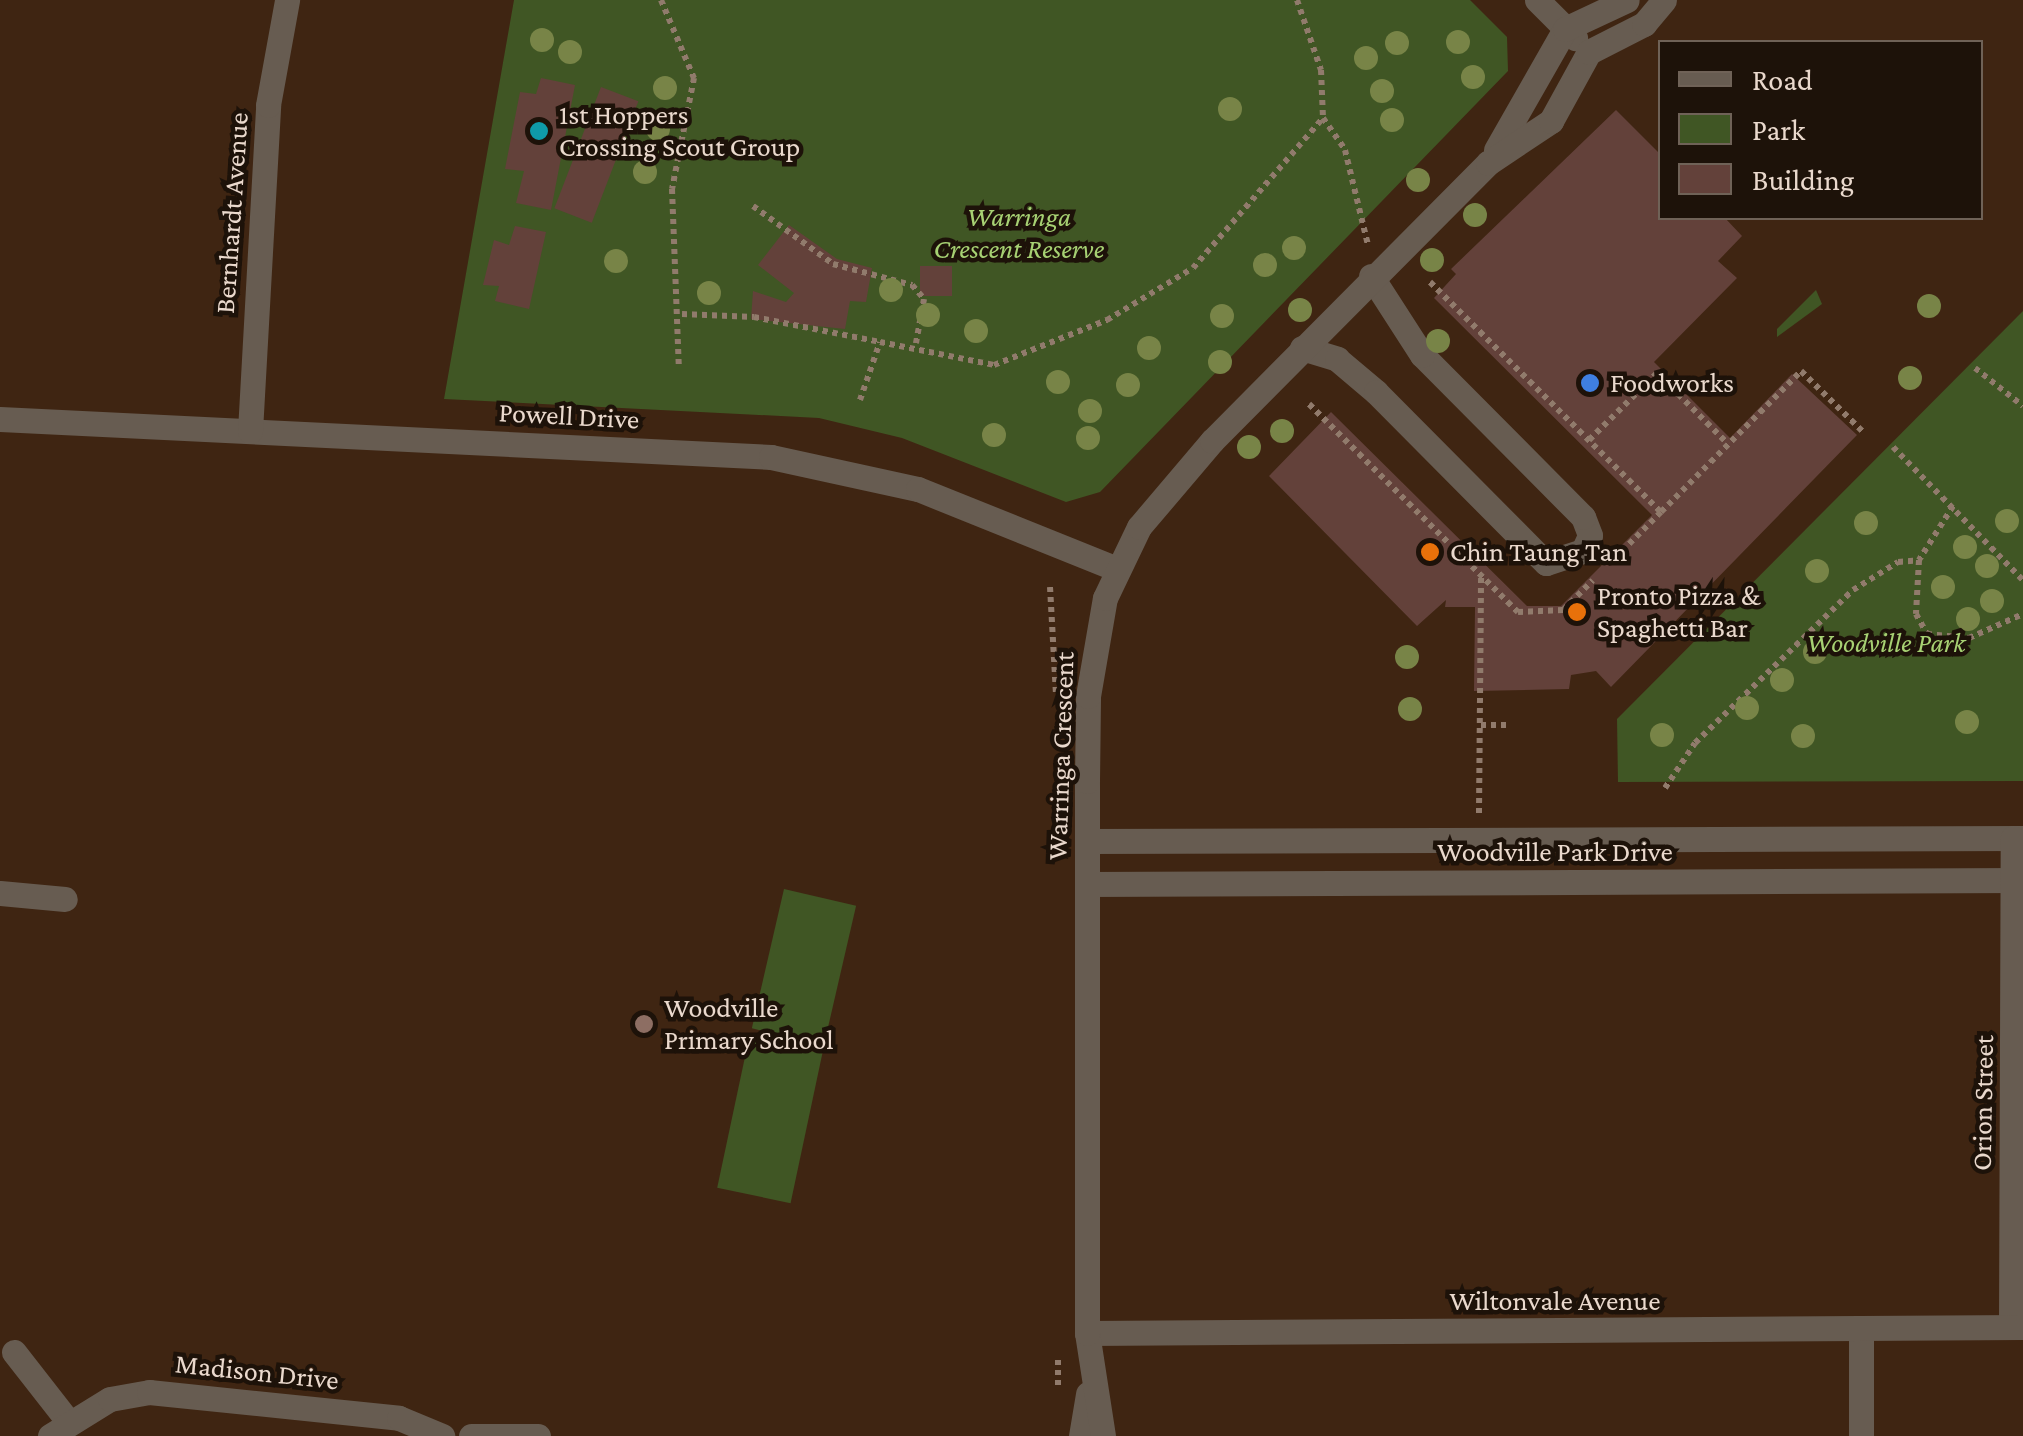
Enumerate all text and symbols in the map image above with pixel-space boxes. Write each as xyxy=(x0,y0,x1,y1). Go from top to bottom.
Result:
legend xyxy=(1658,40,1983,220)
text: Road xyxy=(1752,63,1813,96)
place label: 1st Hoppers Crossing Scout Group xyxy=(559,98,800,164)
street label: Bernhardt Avenue xyxy=(208,111,256,315)
text: Park xyxy=(1752,113,1805,146)
marker: 1st Hoppers Crossing Scout Group xyxy=(528,120,550,142)
text: Building xyxy=(1752,163,1854,196)
park label: Warringa Crescent Reserve xyxy=(934,200,1104,266)
place label: Foodworks xyxy=(1610,366,1734,400)
marker: Foodworks xyxy=(1579,372,1601,394)
street label: Powell Drive xyxy=(498,396,640,436)
place label: Chin Taung Tan xyxy=(1450,535,1627,569)
marker: Chin Taung Tan xyxy=(1419,541,1441,563)
place label: Pronto Pizza & Spaghetti Bar xyxy=(1597,579,1760,645)
marker: Pronto Pizza & Spaghetti Bar xyxy=(1566,601,1588,623)
park label: Woodville Park xyxy=(1807,626,1965,660)
street label: Warringa Crescent xyxy=(1041,651,1081,861)
street label: Woodville Park Drive xyxy=(1437,835,1673,869)
place label: Woodville Primary School xyxy=(664,991,834,1057)
marker: Woodville Primary School xyxy=(633,1013,655,1035)
street label: Orion Street xyxy=(1965,1035,2001,1171)
street label: Wiltonvale Avenue xyxy=(1450,1284,1660,1318)
street label: Madison Drive xyxy=(174,1347,340,1397)

